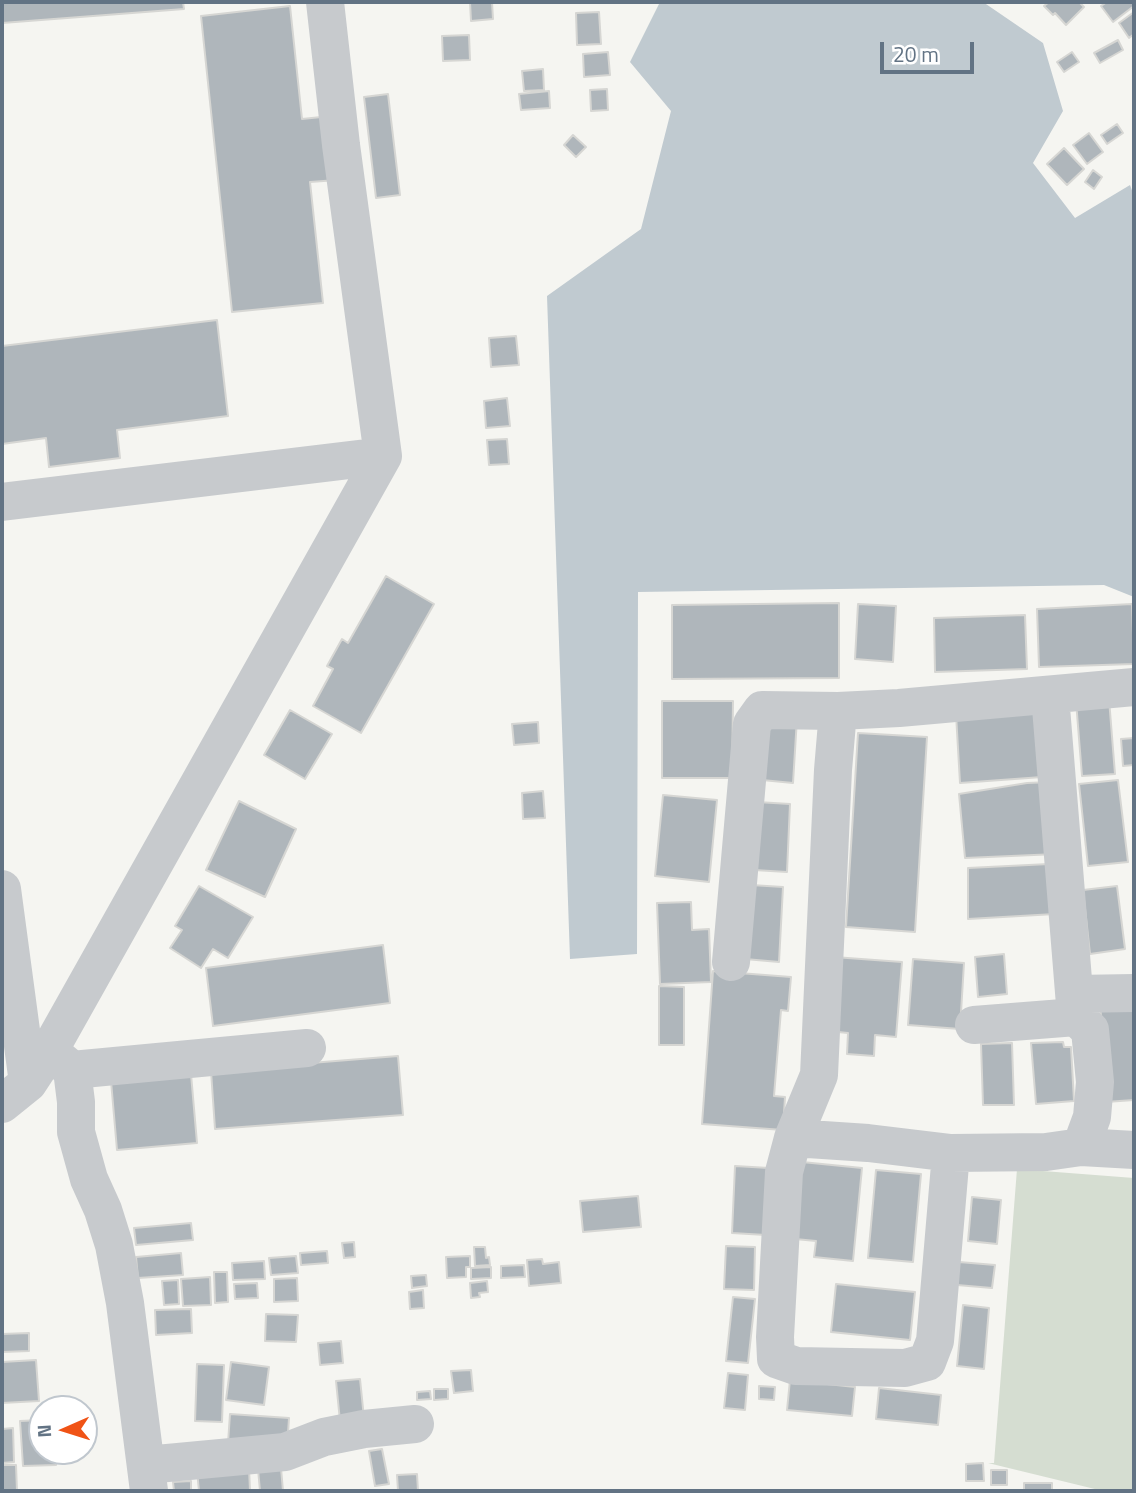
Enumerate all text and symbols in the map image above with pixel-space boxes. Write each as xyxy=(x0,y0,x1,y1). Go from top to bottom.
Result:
scale bar xyxy=(884,28,978,72)
text: 20 m xyxy=(893,38,939,70)
north arrow xyxy=(28,1395,98,1465)
text: N xyxy=(29,1424,58,1438)

